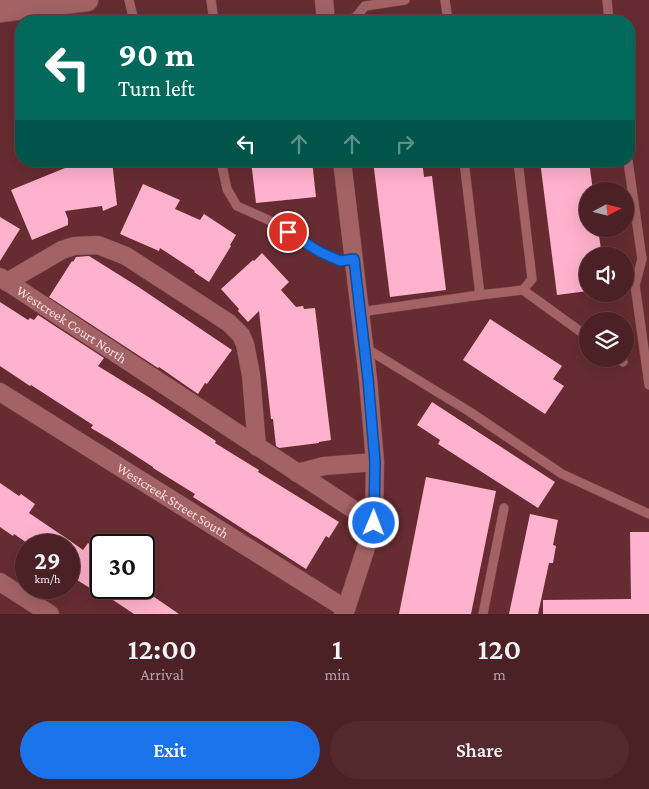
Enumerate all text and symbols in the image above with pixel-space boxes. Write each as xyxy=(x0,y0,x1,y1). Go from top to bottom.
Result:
icon: left xyxy=(35,35,100,100)
text: 90 m xyxy=(118,35,195,74)
text: Turn left xyxy=(118,76,195,101)
icon: left xyxy=(232,130,260,158)
icon: ahead xyxy=(285,130,313,158)
icon: ahead xyxy=(338,130,366,158)
icon: right xyxy=(391,130,419,158)
north arrow xyxy=(579,182,634,238)
map controls xyxy=(579,182,634,367)
pin xyxy=(267,211,309,253)
icon: arrive xyxy=(274,218,302,246)
button: sound xyxy=(579,247,634,302)
street label: Westcreek Court North xyxy=(14,282,130,367)
button: layers xyxy=(579,312,634,367)
street label: Westcreek Street South xyxy=(114,459,232,542)
position arrow xyxy=(347,496,399,548)
speed limit sign: 30 xyxy=(90,534,155,599)
text: 29 xyxy=(34,547,61,574)
text: km/h xyxy=(35,572,60,586)
text: 12:00 xyxy=(128,632,197,665)
text: 1 xyxy=(332,632,343,665)
text: 120 xyxy=(478,632,521,665)
text: Arrival xyxy=(140,666,184,683)
text: min xyxy=(324,666,350,683)
text: m xyxy=(493,666,506,683)
button: Exit xyxy=(20,721,320,779)
button: Share xyxy=(330,721,629,779)

